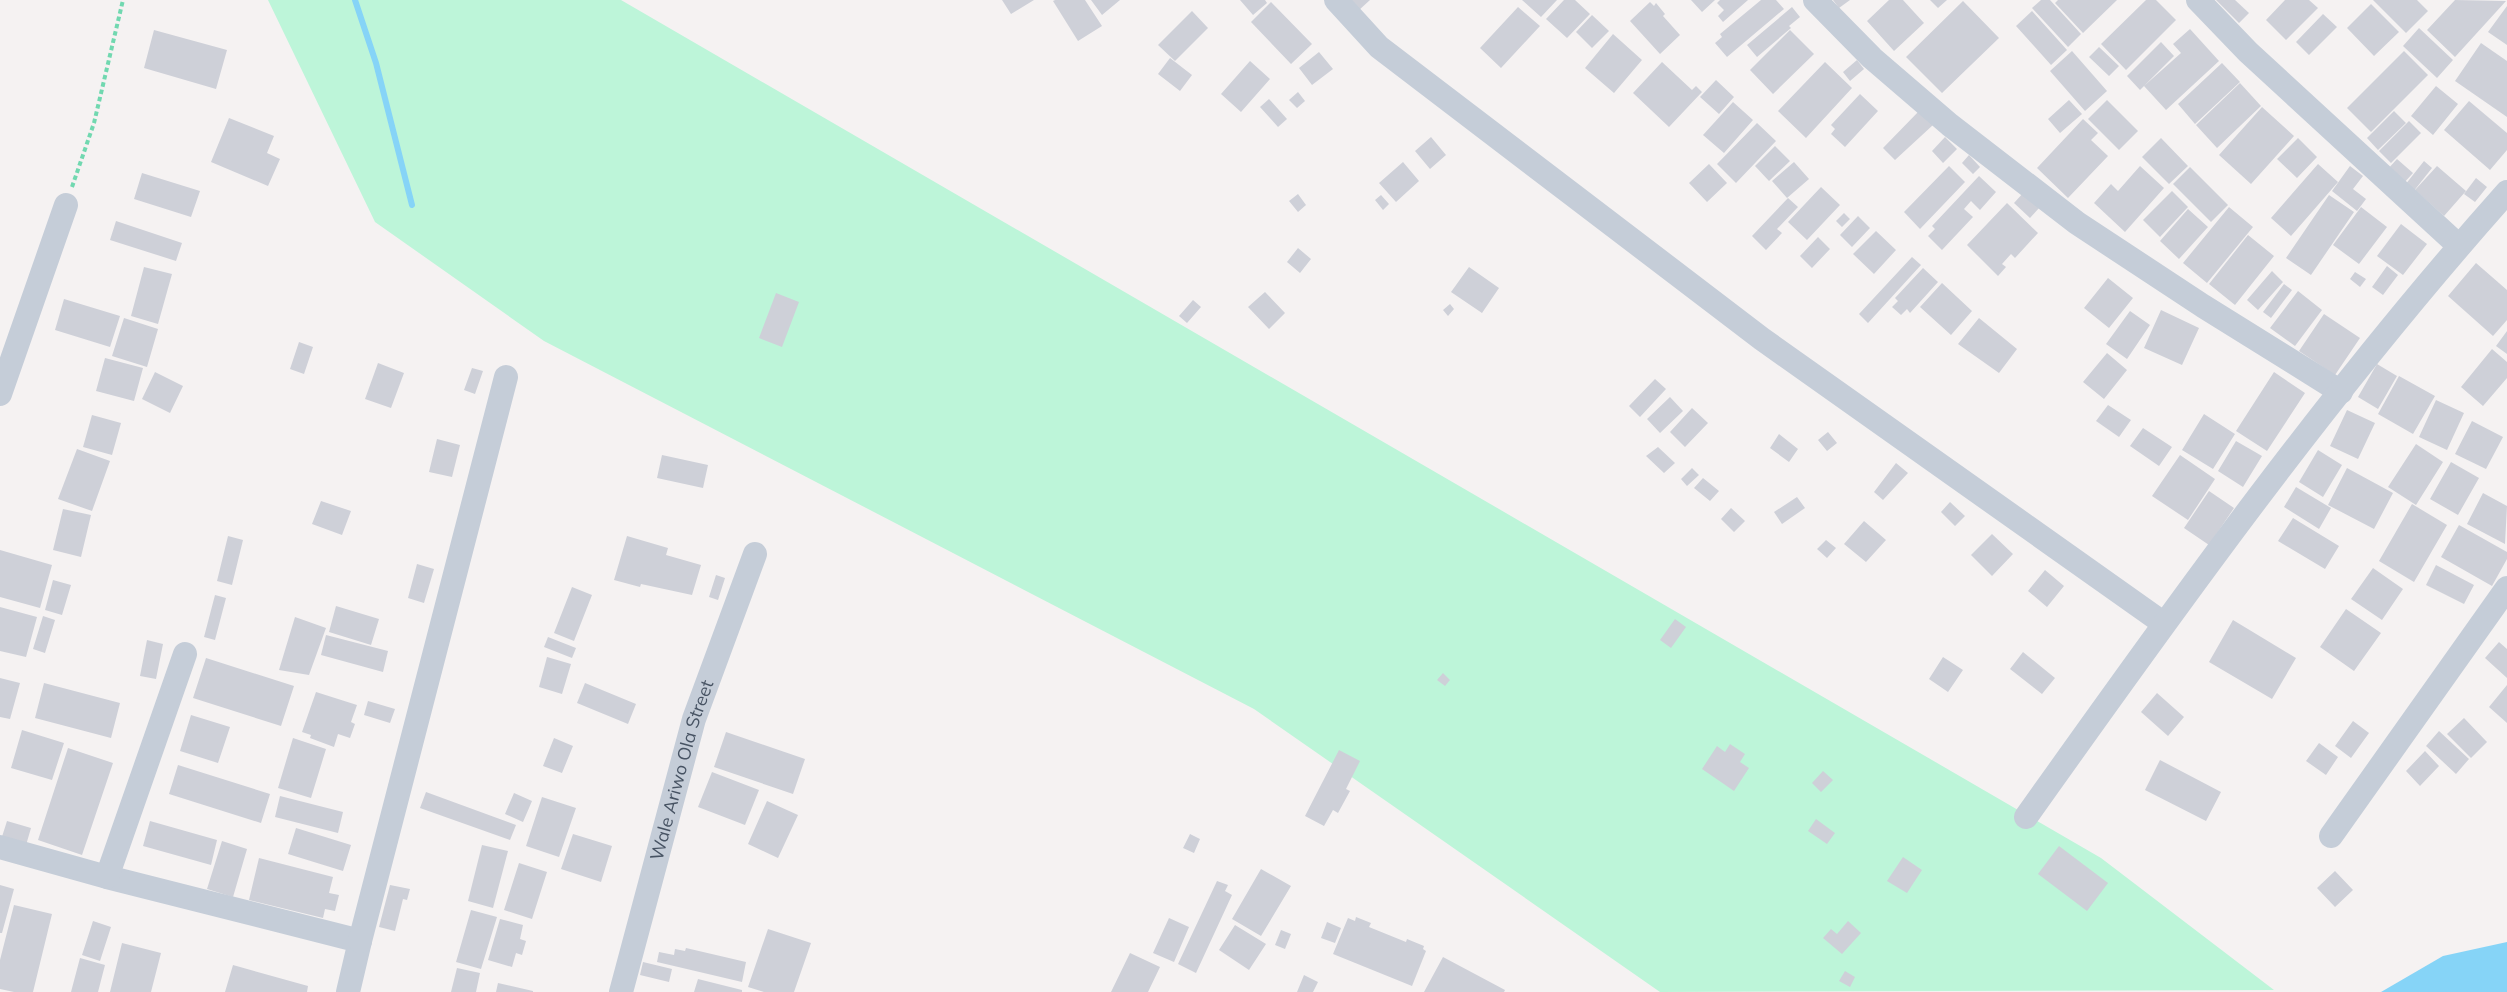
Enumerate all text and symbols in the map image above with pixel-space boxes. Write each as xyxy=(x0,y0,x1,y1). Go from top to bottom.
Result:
street label: Wale Ariwo Ola Street xyxy=(645,677,718,863)

